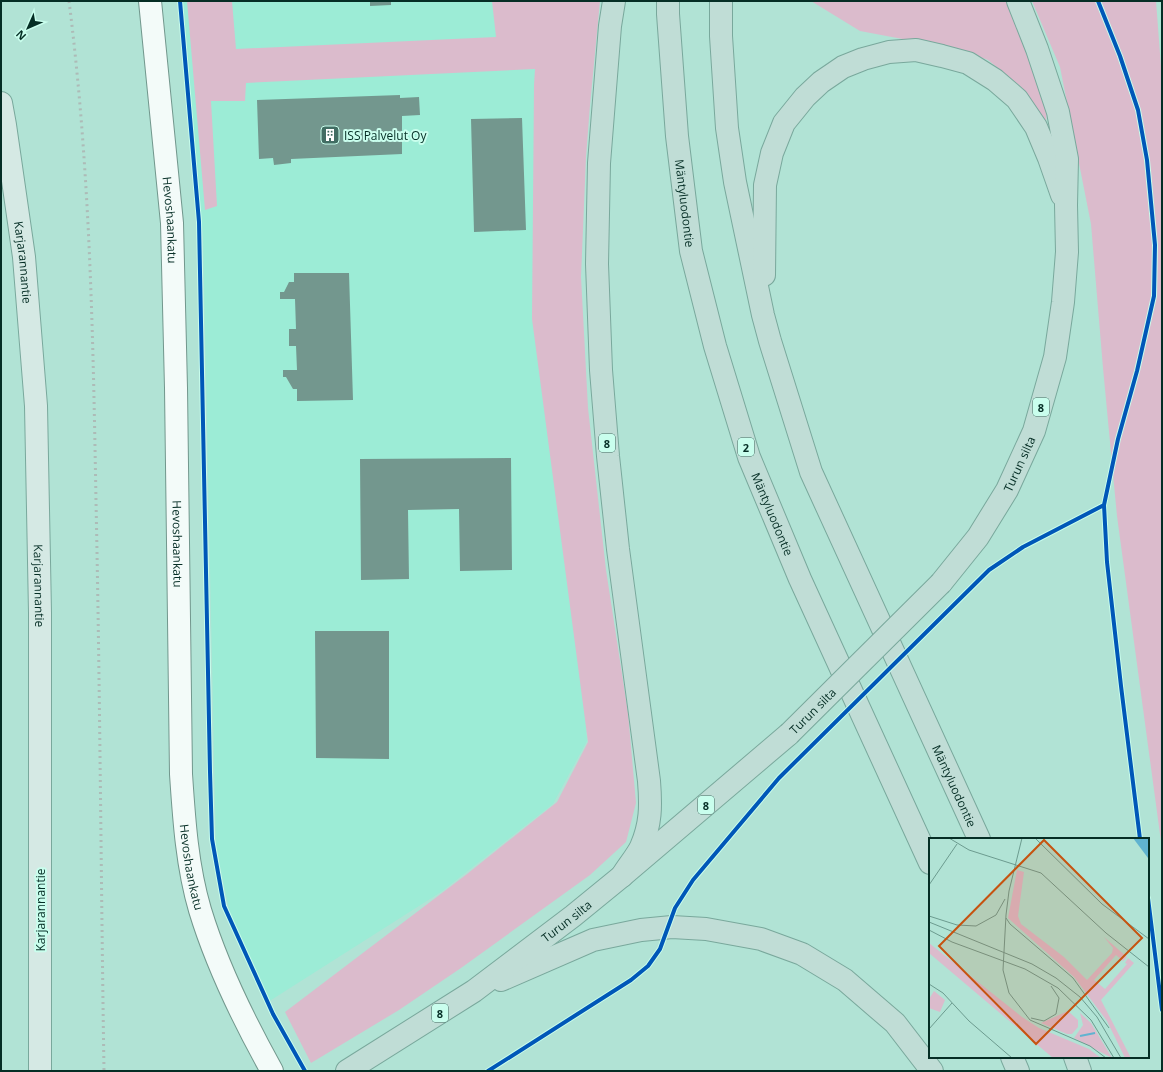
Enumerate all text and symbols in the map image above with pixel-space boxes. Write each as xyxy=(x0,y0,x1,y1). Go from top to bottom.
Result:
north arrow xyxy=(8,8,48,48)
text: N xyxy=(12,27,29,44)
building icon: ISS Palvelut Oy xyxy=(319,124,341,146)
place label: ISS Palvelut Oy xyxy=(344,127,427,144)
street label: Mäntyluodontie xyxy=(671,158,699,248)
street label: Hevoshaankatu xyxy=(159,176,181,264)
street label: Karjarannantie xyxy=(10,220,36,305)
road number: 8 xyxy=(1033,398,1049,416)
street label: Turun silta xyxy=(999,433,1039,494)
road number: 8 xyxy=(599,434,615,452)
road number: 2 xyxy=(738,438,754,456)
street label: Mäntyluodontie xyxy=(748,470,798,558)
street label: Hevoshaankatu xyxy=(169,500,187,588)
street label: Karjarannantie xyxy=(30,544,49,628)
street label: Turun silta xyxy=(785,684,839,738)
street label: Mäntyluodontie xyxy=(928,742,981,830)
road number: 8 xyxy=(698,796,714,814)
street label: Hevoshaankatu xyxy=(176,823,208,912)
inset map xyxy=(929,838,1149,1058)
street label: Karjarannantie xyxy=(32,868,49,951)
street label: Turun silta xyxy=(538,896,595,946)
road number: 8 xyxy=(432,1004,448,1022)

